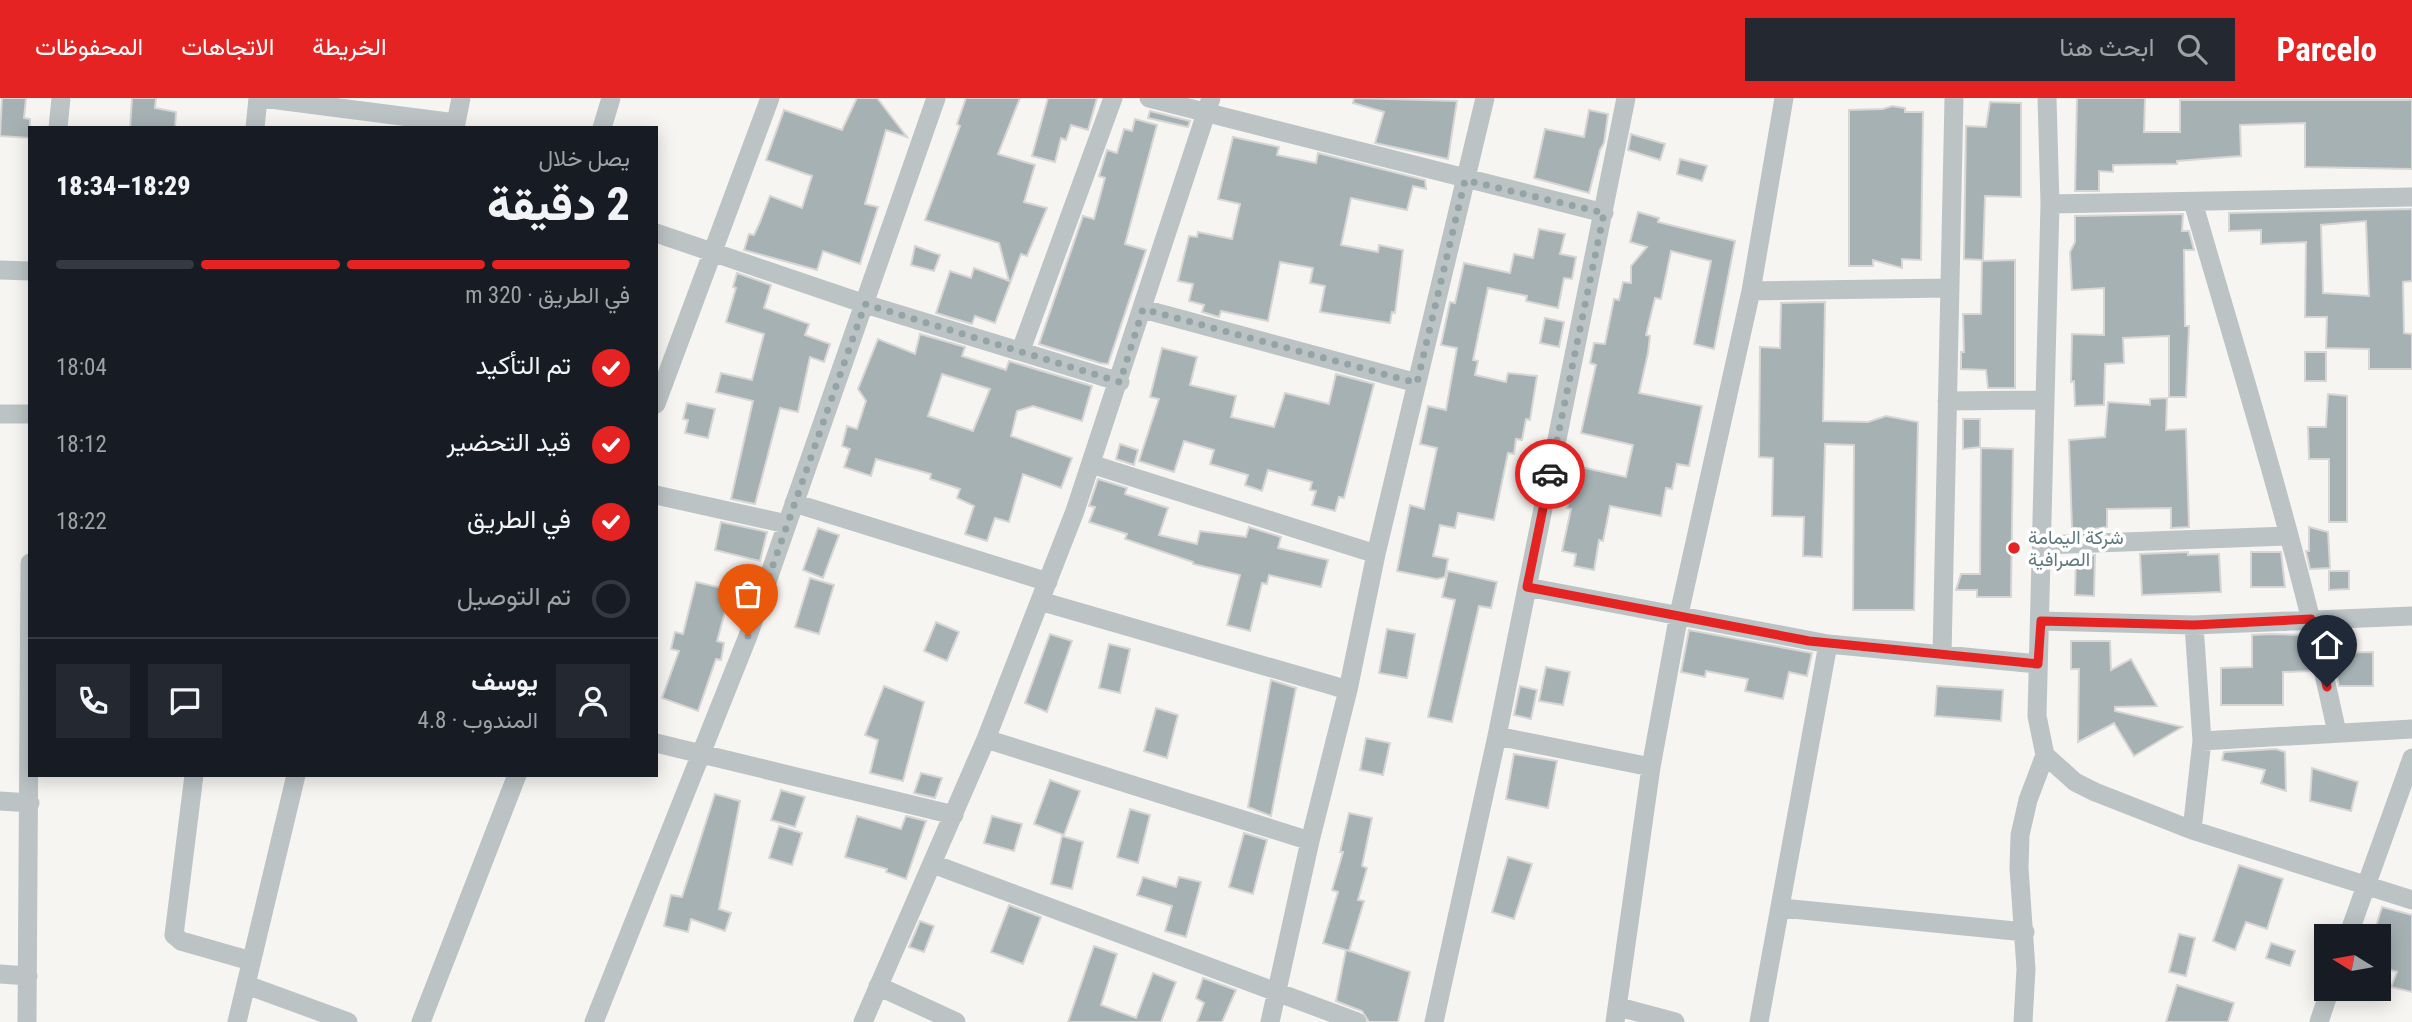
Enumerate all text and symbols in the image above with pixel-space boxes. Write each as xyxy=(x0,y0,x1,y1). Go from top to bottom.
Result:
search box xyxy=(1745,18,2235,81)
icon: search xyxy=(2173,30,2211,68)
text: Parcelo xyxy=(2277,30,2377,69)
text: ابحث هنا xyxy=(2059,32,2155,62)
text: المحفوظات xyxy=(35,33,143,61)
text: الاتجاهات xyxy=(181,33,274,61)
text: الخريطة xyxy=(312,33,387,61)
text: يصل خلال xyxy=(538,145,630,172)
text: 18:29–18:34 xyxy=(56,171,190,201)
text: 2 دقيقة xyxy=(487,177,630,231)
text: في الطريق · 320 m xyxy=(465,282,630,309)
icon: check xyxy=(592,349,630,387)
text: تم التأكيد xyxy=(476,350,571,380)
text: 18:04 xyxy=(56,354,107,381)
icon: check xyxy=(592,426,630,464)
text: قيد التحضير xyxy=(447,427,571,457)
text: 18:12 xyxy=(56,431,107,458)
courier xyxy=(1515,439,1585,509)
icon: car xyxy=(1531,455,1569,493)
icon: check xyxy=(592,503,630,541)
text: في الطريق xyxy=(467,504,571,534)
text: 18:22 xyxy=(56,508,107,535)
place label: شركة اليمامة الصرافية xyxy=(2028,526,2124,571)
marker: شركة اليمامة الصرافية xyxy=(2006,540,2022,556)
pin xyxy=(718,564,778,636)
icon: bag xyxy=(729,575,767,613)
text: تم التوصيل xyxy=(457,581,571,611)
pin xyxy=(2297,615,2357,687)
icon: home xyxy=(2308,626,2346,664)
button: phone xyxy=(56,664,130,738)
button: chat xyxy=(148,664,222,738)
button: person xyxy=(556,664,630,738)
text: يوسف xyxy=(471,666,538,696)
text: المندوب · 4.8 xyxy=(418,707,538,734)
north arrow xyxy=(2314,924,2390,1001)
map controls xyxy=(2314,924,2391,1001)

